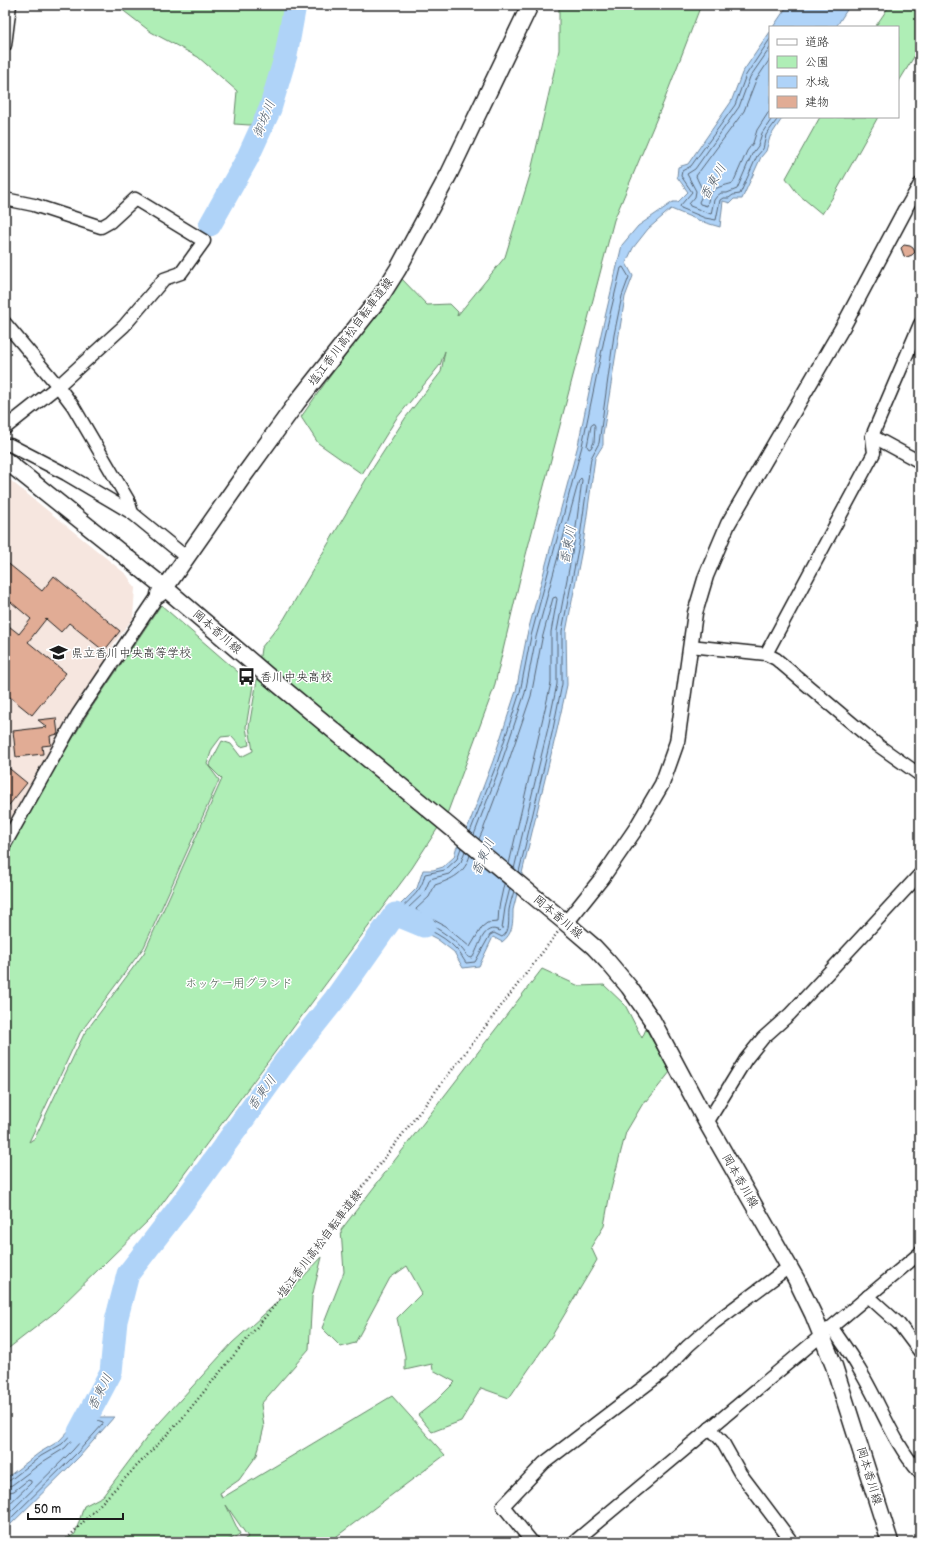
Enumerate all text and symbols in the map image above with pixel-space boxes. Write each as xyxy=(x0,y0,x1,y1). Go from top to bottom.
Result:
legend xyxy=(769,26,899,118)
text: 道路 xyxy=(805,35,829,50)
text: 公園 xyxy=(805,55,829,70)
text: 水域 xyxy=(805,75,829,90)
text: 建物 xyxy=(805,95,829,110)
water label: 御坊川 xyxy=(249,98,279,140)
water label: 香東川 xyxy=(696,161,730,203)
street label: 塩江香川高松自転車道線 xyxy=(305,275,397,389)
water label: 香東川 xyxy=(556,524,580,566)
street label: 岡本香川線 xyxy=(189,607,245,657)
school or university icon: 県立香川中央高等学校 xyxy=(48,643,68,663)
place label: 県立香川中央高等学校 xyxy=(71,646,191,661)
bus stop icon: 香川中央高校 xyxy=(237,667,257,687)
place label: 香川中央高校 xyxy=(260,670,332,685)
water label: 香東川 xyxy=(468,836,498,878)
street label: 岡本香川線 xyxy=(530,892,586,942)
park label: ホッケー用グランド xyxy=(185,976,293,991)
water label: 香東川 xyxy=(244,1073,280,1113)
street label: 岡本香川線 xyxy=(719,1151,761,1211)
street label: 塩江香川高松自転車道線 xyxy=(274,1187,366,1301)
water label: 香東川 xyxy=(84,1371,116,1413)
street label: 岡本香川線 xyxy=(853,1445,885,1507)
scale bar xyxy=(28,1495,123,1521)
text: 50 m xyxy=(34,1502,61,1517)

